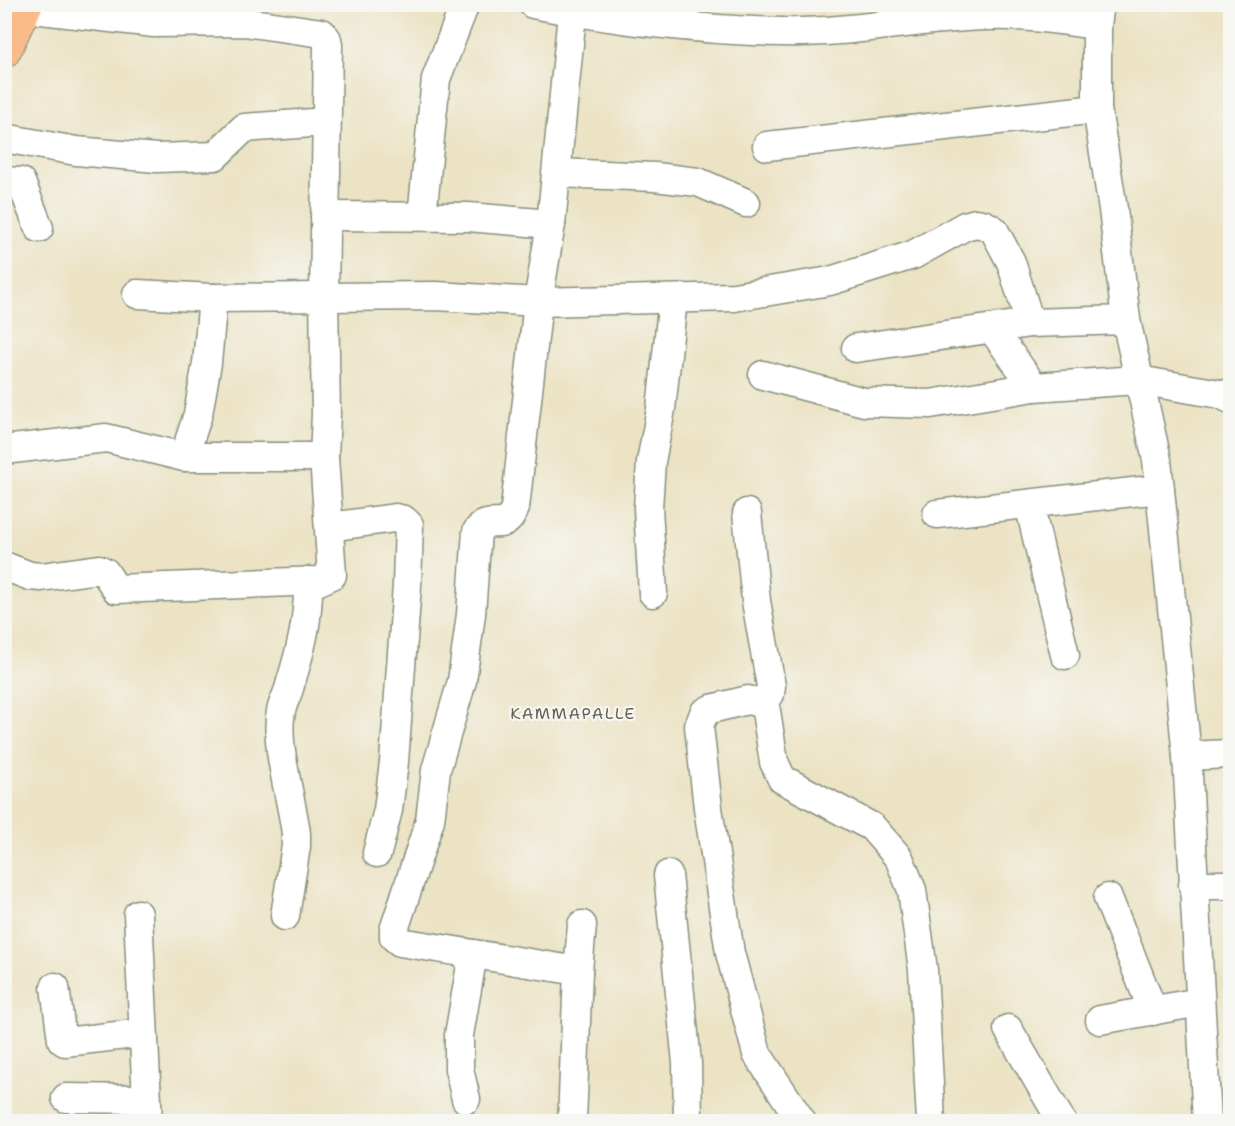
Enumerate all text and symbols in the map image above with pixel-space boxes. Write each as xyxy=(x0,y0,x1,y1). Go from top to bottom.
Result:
district label: KAMMAPALLE xyxy=(510,703,636,724)

